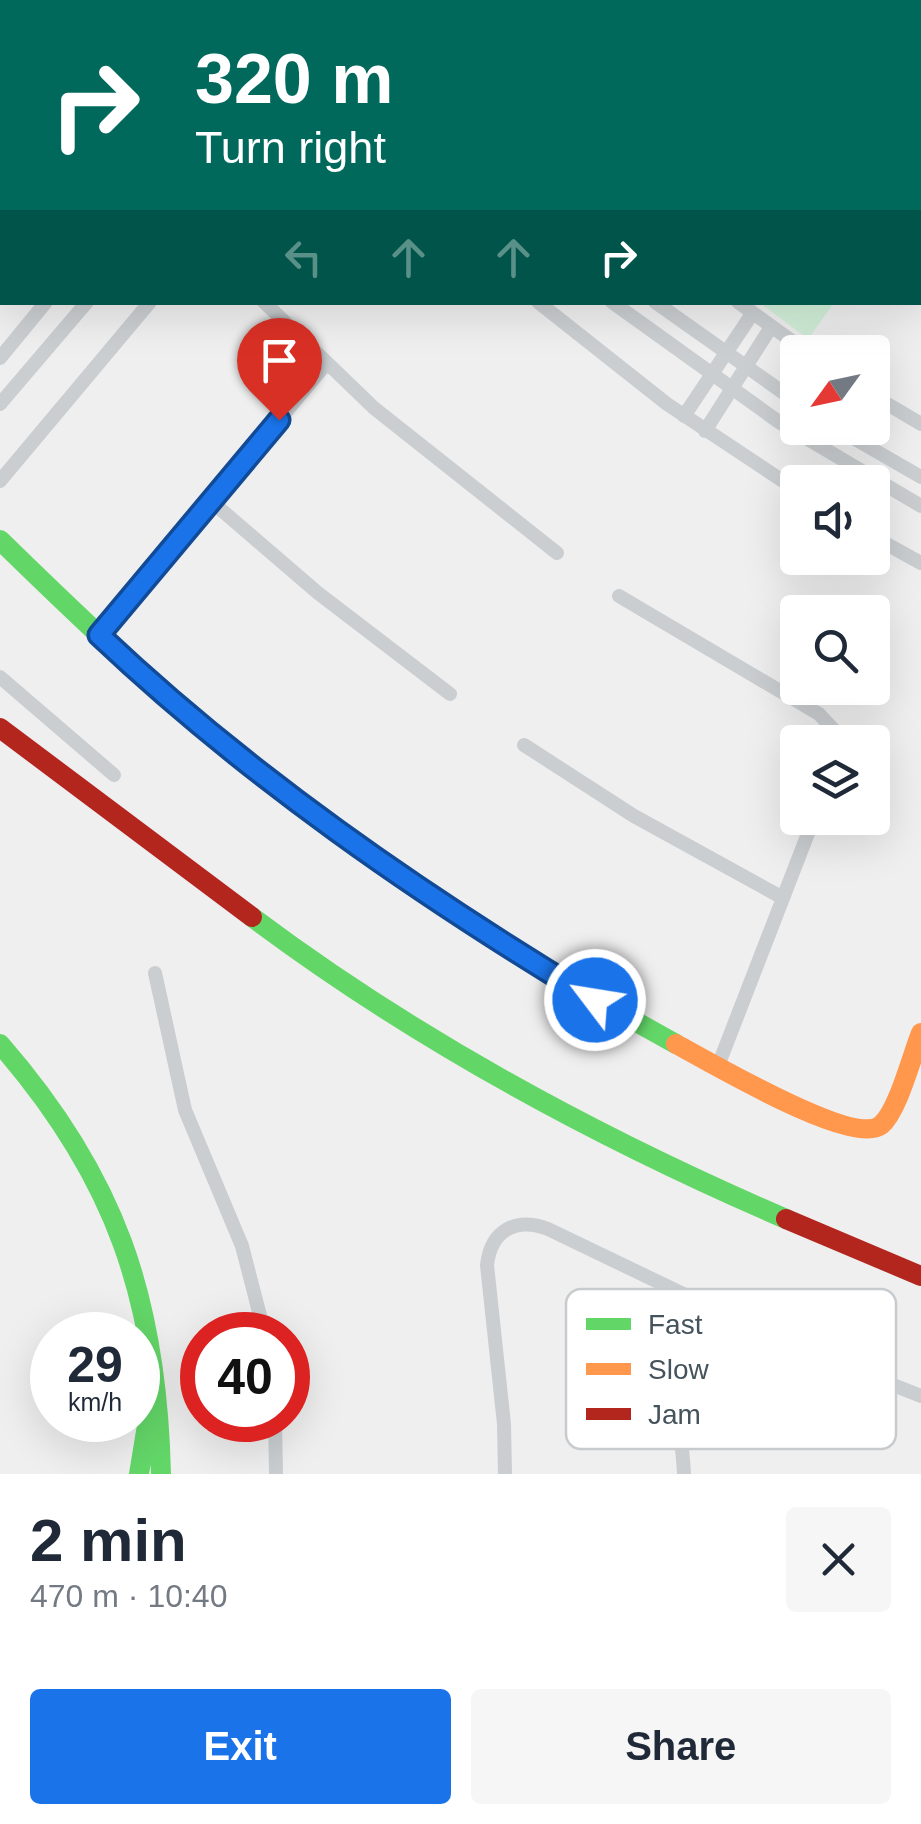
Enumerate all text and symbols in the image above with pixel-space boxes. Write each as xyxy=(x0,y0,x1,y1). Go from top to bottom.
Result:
icon: right xyxy=(30,40,160,170)
text: 320 m xyxy=(195,40,393,118)
text: Turn right xyxy=(195,122,386,173)
icon: left xyxy=(276,230,331,285)
icon: ahead xyxy=(381,230,436,285)
icon: ahead xyxy=(486,230,541,285)
icon: right xyxy=(591,230,646,285)
pin xyxy=(237,318,322,421)
icon: arrive xyxy=(252,333,307,388)
north arrow xyxy=(780,335,890,445)
map controls xyxy=(780,335,890,835)
button: sound xyxy=(780,465,890,575)
button: search xyxy=(780,595,890,705)
button: layers xyxy=(780,725,890,835)
position arrow xyxy=(543,948,647,1052)
legend xyxy=(566,1289,896,1449)
text: Fast xyxy=(648,1309,703,1340)
speed limit sign: 40 xyxy=(180,1312,310,1442)
text: 29 xyxy=(67,1337,123,1393)
text: Slow xyxy=(648,1354,709,1385)
text: km/h xyxy=(68,1388,122,1416)
text: Jam xyxy=(648,1399,701,1430)
text: 2 min xyxy=(30,1507,187,1574)
button: close xyxy=(786,1507,891,1612)
text: 470 m · 10:40 xyxy=(30,1578,227,1614)
button: Exit xyxy=(30,1689,451,1804)
button: Share xyxy=(471,1689,891,1804)

